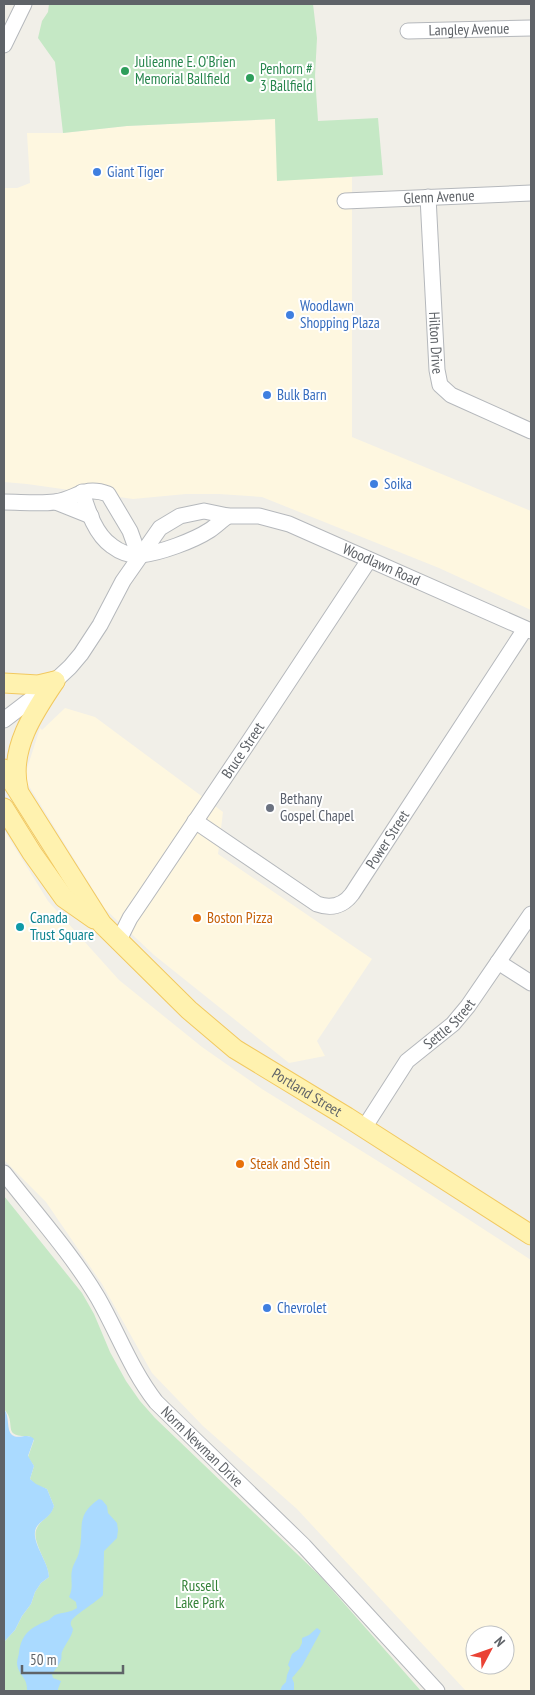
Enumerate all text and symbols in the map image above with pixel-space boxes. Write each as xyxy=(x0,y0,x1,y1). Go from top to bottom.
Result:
street label: Langley Avenue xyxy=(428,19,509,39)
place label: Julieanne E. O'Brien Memorial Ballfield xyxy=(134,52,236,88)
place label: Penhorn # 3 Ballfield xyxy=(260,59,313,95)
marker: Julieanne E. O'Brien Memorial Ballfield xyxy=(119,65,131,77)
marker: Penhorn # 3 Ballfield xyxy=(244,72,256,84)
place label: Giant Tiger xyxy=(107,162,165,181)
marker: Giant Tiger xyxy=(91,166,103,178)
street label: Glenn Avenue xyxy=(403,185,475,207)
place label: Woodlawn Shopping Plaza xyxy=(300,296,380,332)
marker: Woodlawn Shopping Plaza xyxy=(284,309,296,321)
street label: Hilton Drive xyxy=(425,311,448,376)
place label: Bulk Barn xyxy=(277,385,326,404)
marker: Bulk Barn xyxy=(261,389,273,401)
place label: Soika xyxy=(384,474,412,493)
marker: Soika xyxy=(368,478,380,490)
street label: Woodlawn Road xyxy=(340,539,423,590)
street label: Bruce Street xyxy=(217,719,268,782)
place label: Bethany Gospel Chapel xyxy=(280,789,355,825)
marker: Bethany Gospel Chapel xyxy=(264,802,276,814)
street label: Power Street xyxy=(361,806,413,872)
place label: Canada Trust Square xyxy=(30,908,94,944)
place label: Boston Pizza xyxy=(207,908,273,927)
marker: Boston Pizza xyxy=(191,912,203,924)
marker: Canada Trust Square xyxy=(14,921,26,933)
street label: Settle Street xyxy=(419,995,479,1053)
street label: Portland Street xyxy=(269,1064,345,1121)
place label: Steak and Stein xyxy=(250,1154,330,1173)
marker: Steak and Stein xyxy=(234,1158,246,1170)
place label: Chevrolet xyxy=(277,1298,327,1317)
marker: Chevrolet xyxy=(261,1302,273,1314)
street label: Norm Newman Drive xyxy=(157,1402,248,1491)
park label: Russell Lake Park xyxy=(175,1576,225,1612)
north arrow xyxy=(465,1625,515,1675)
text: N xyxy=(491,1633,509,1650)
scale bar xyxy=(22,1642,124,1674)
text: 50 m xyxy=(30,1650,56,1669)

